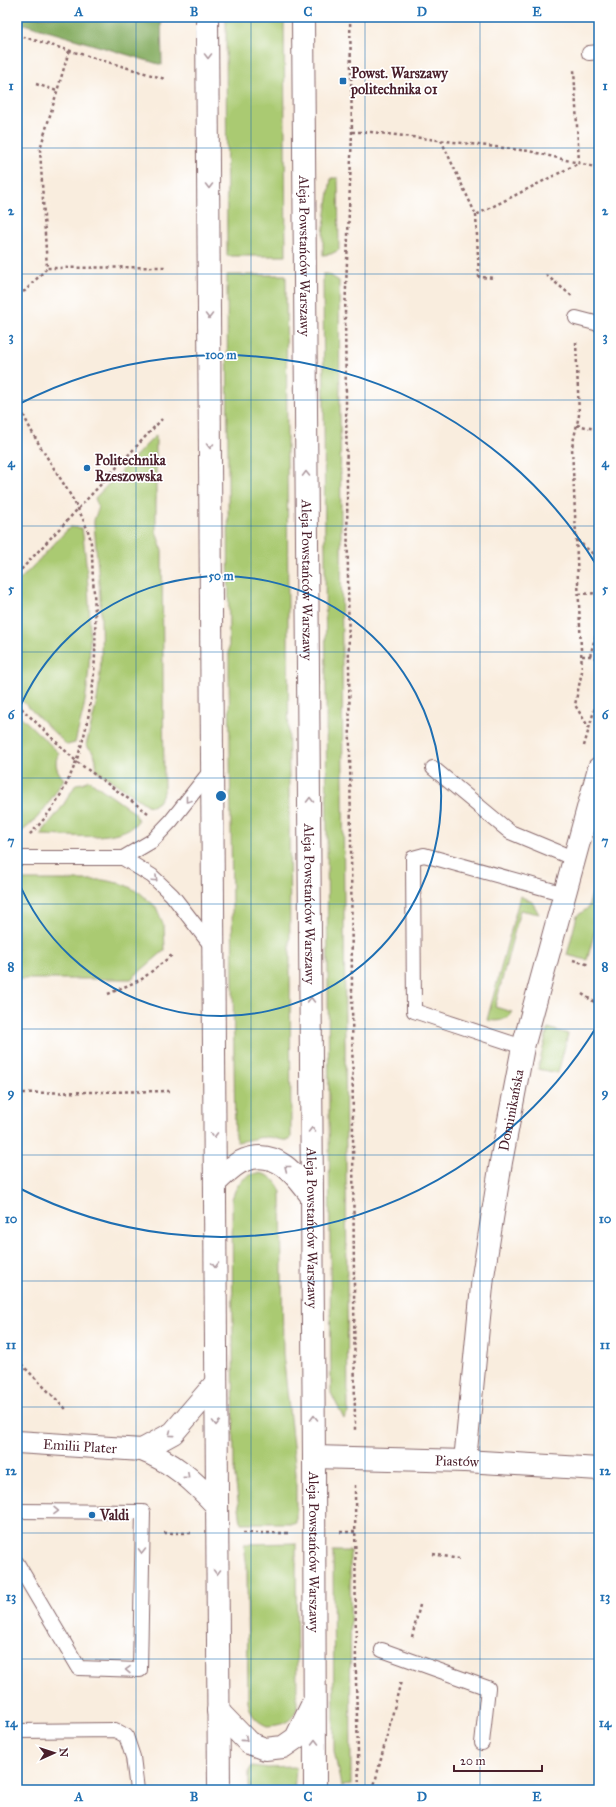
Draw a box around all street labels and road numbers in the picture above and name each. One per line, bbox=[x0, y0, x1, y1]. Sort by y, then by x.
street label: Aleja Powstańców Warszawy bbox=[296, 174, 314, 337]
street label: Aleja Powstańców Warszawy bbox=[298, 498, 316, 661]
street label: Aleja Powstańców Warszawy bbox=[301, 822, 319, 985]
street label: Dominikańska bbox=[495, 1068, 527, 1152]
street label: Aleja Powstańców Warszawy bbox=[303, 1146, 321, 1309]
street label: Emilii Plater bbox=[42, 1435, 118, 1457]
street label: Piastów bbox=[435, 1452, 480, 1470]
street label: Aleja Powstańców Warszawy bbox=[306, 1470, 323, 1633]

